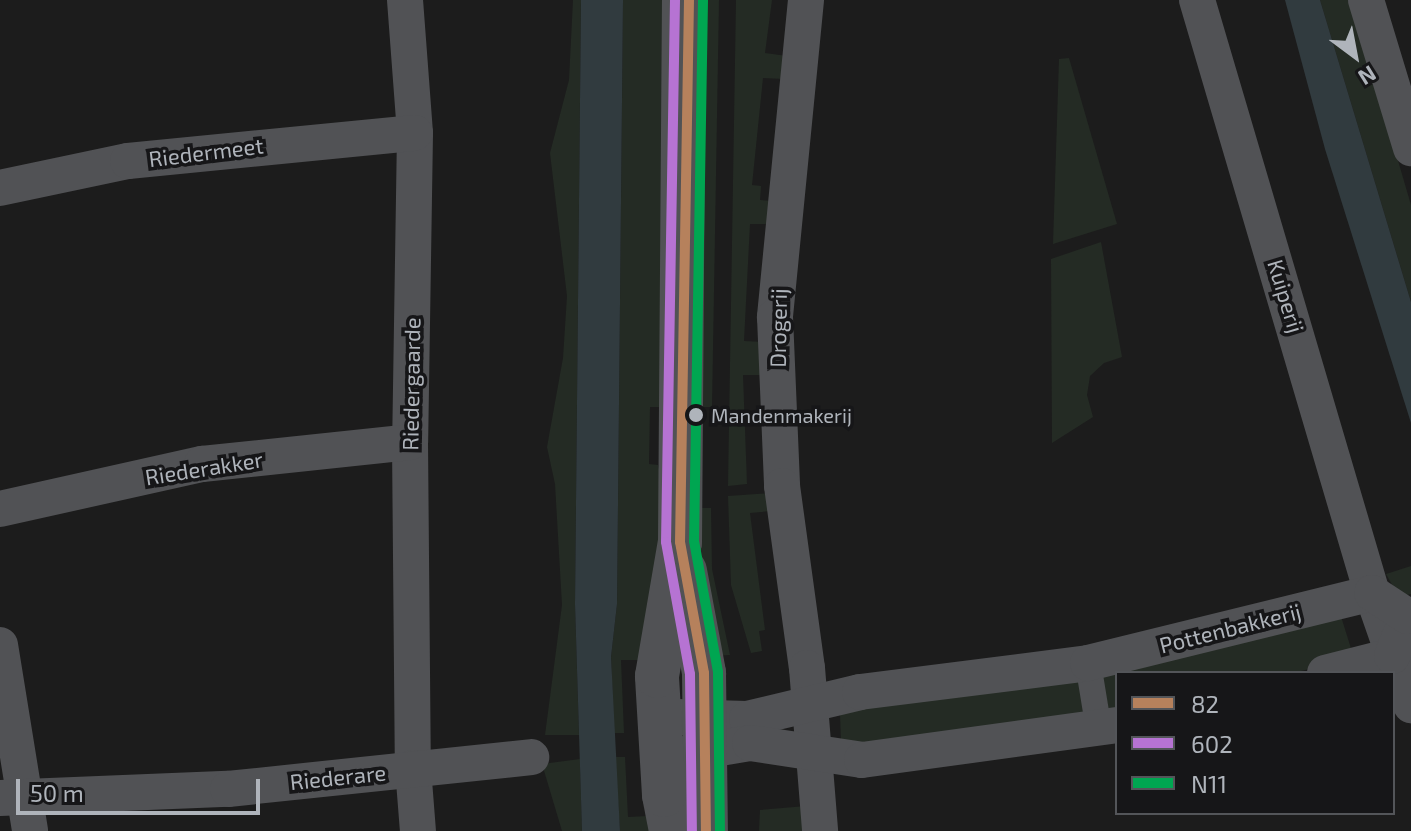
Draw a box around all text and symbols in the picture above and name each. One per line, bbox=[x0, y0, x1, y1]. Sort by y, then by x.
north arrow bbox=[1315, 16, 1395, 96]
text: N bbox=[1354, 61, 1381, 92]
street label: Riedermeet bbox=[147, 132, 265, 172]
street label: Kuiperij bbox=[1262, 256, 1310, 336]
street label: Drogerij bbox=[764, 288, 792, 368]
street label: Riedergaarde bbox=[397, 317, 425, 451]
place label: Mandenmakerij bbox=[711, 403, 852, 427]
marker: Mandenmakerij bbox=[688, 407, 704, 423]
street label: Riederakker bbox=[143, 446, 265, 490]
street label: Pottenbakkerij bbox=[1156, 598, 1304, 658]
legend bbox=[1115, 671, 1395, 815]
text: 82 bbox=[1191, 689, 1219, 718]
text: 602 bbox=[1191, 729, 1233, 758]
street label: Riederare bbox=[289, 759, 387, 795]
scale bar bbox=[20, 763, 264, 813]
text: N11 bbox=[1191, 769, 1227, 798]
text: 50 m bbox=[30, 778, 84, 807]

